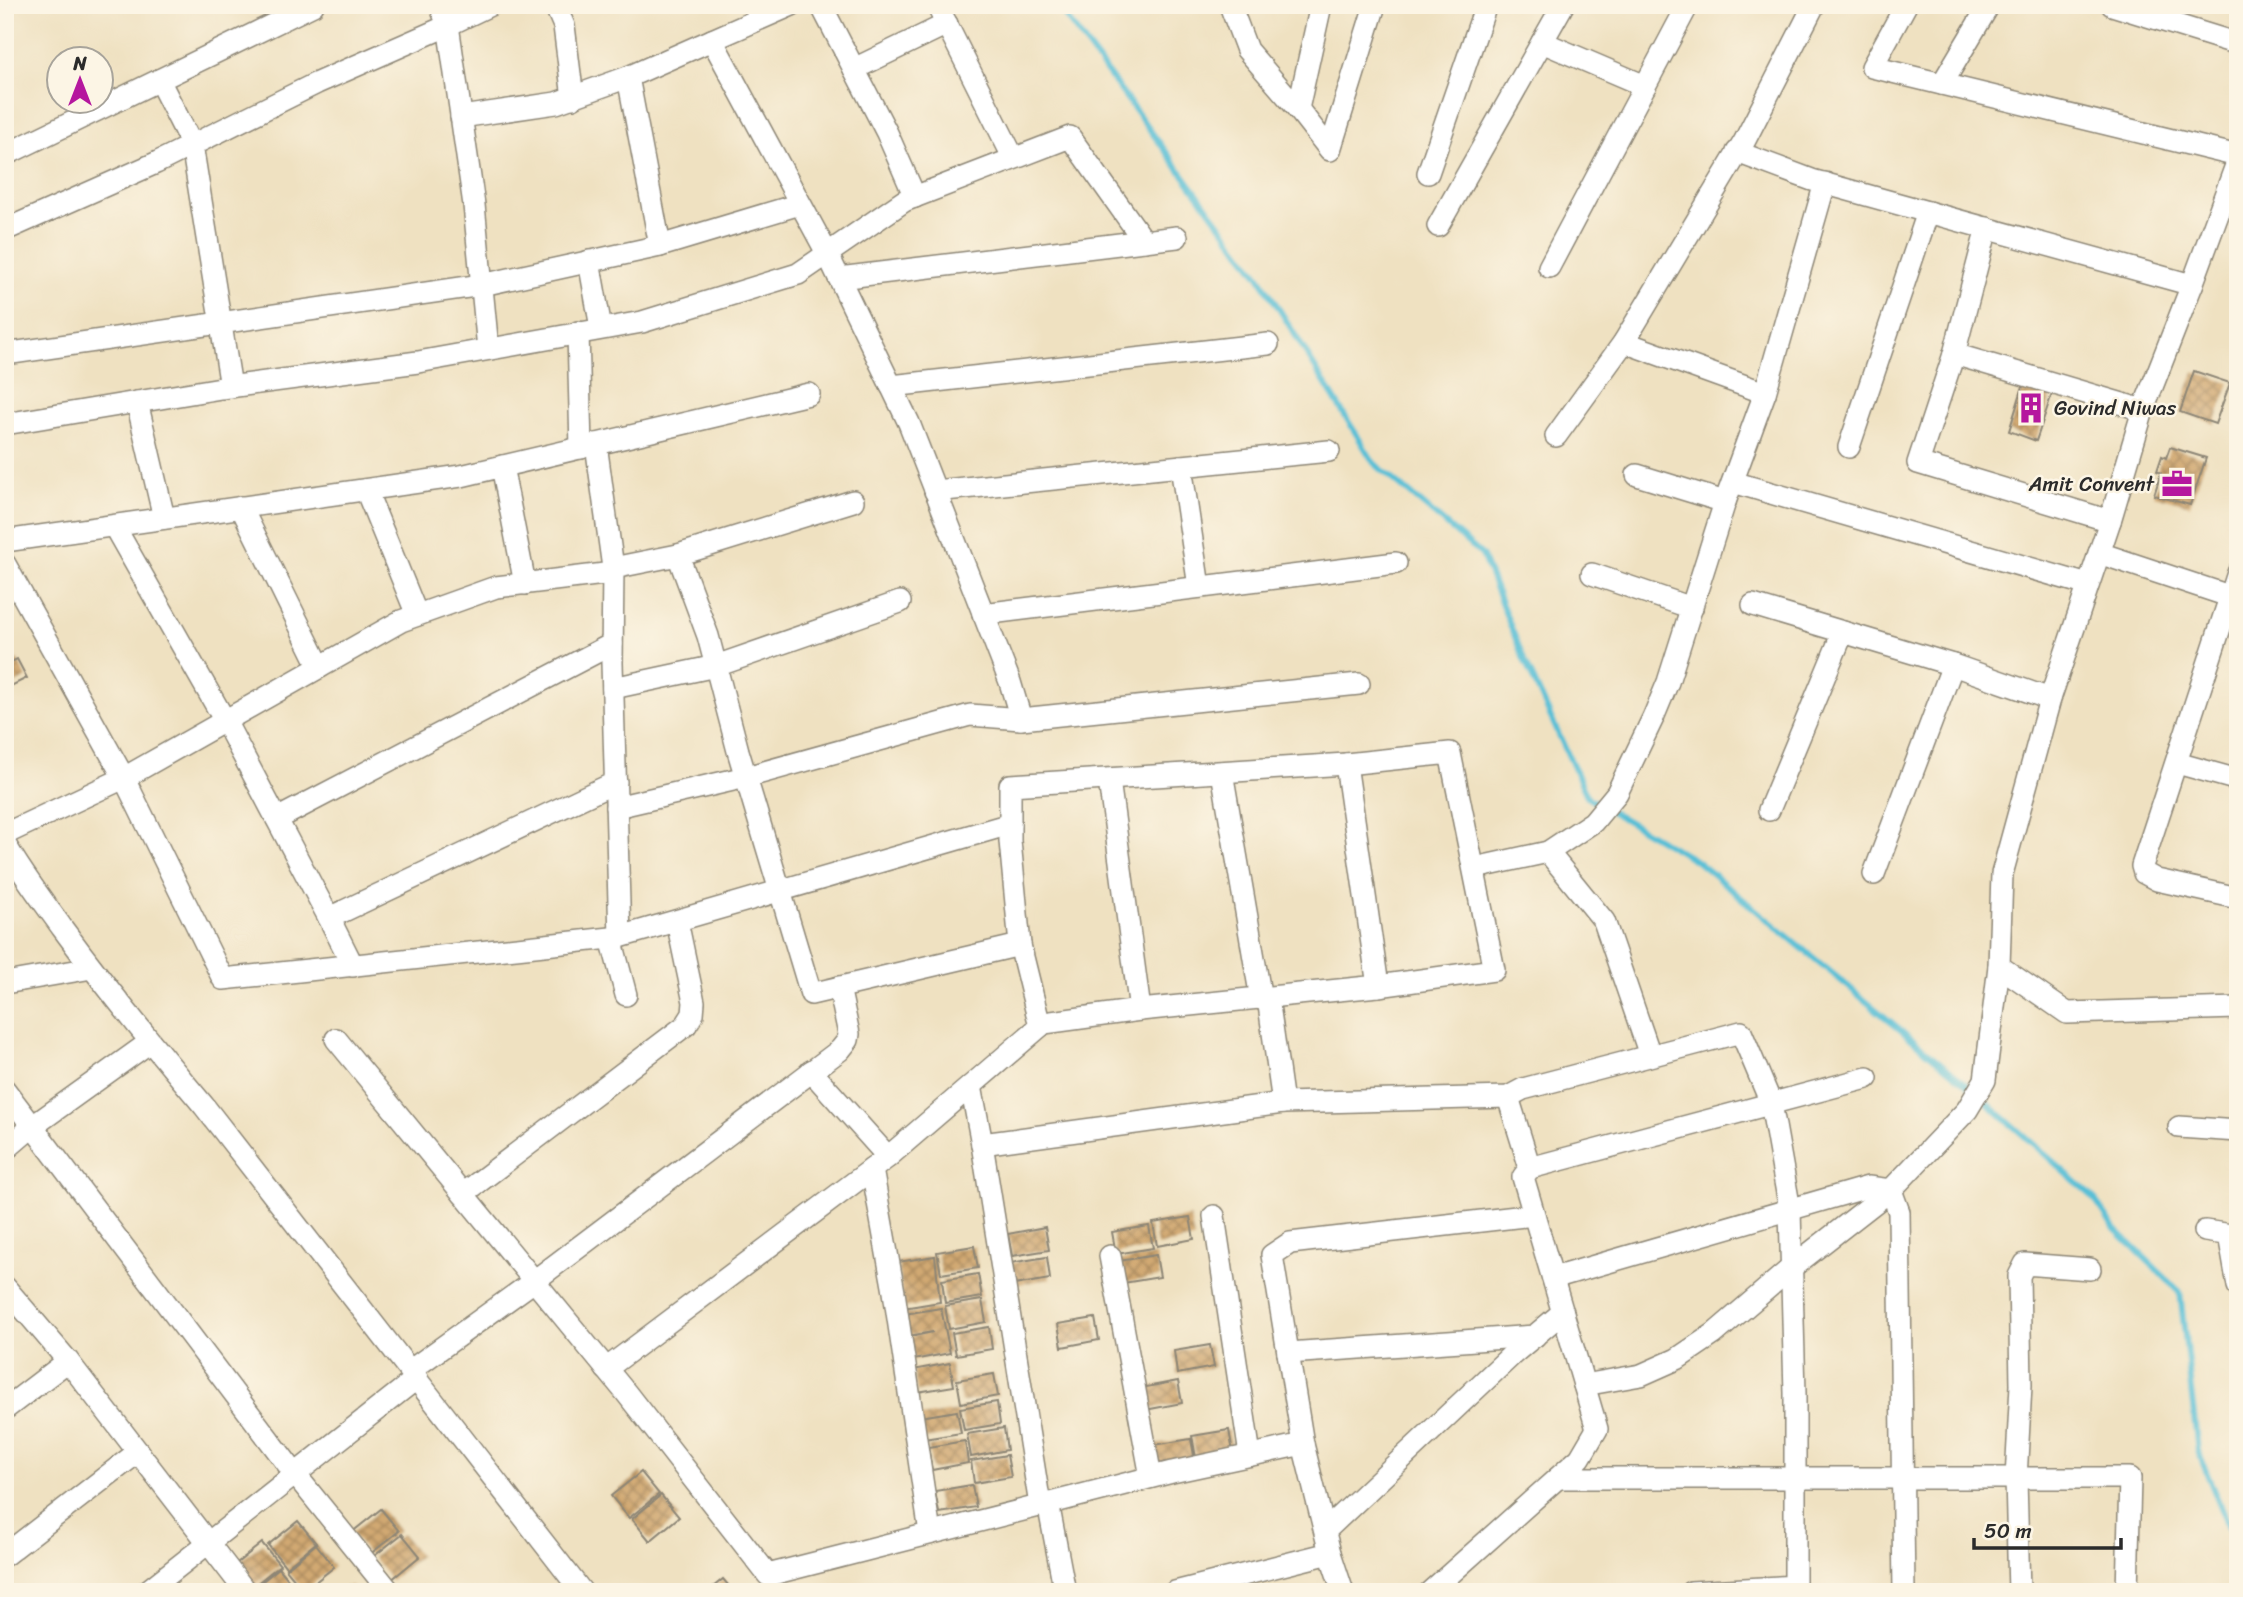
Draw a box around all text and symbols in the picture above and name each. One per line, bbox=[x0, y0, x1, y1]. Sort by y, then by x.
north arrow bbox=[46, 46, 116, 116]
text: N bbox=[72, 47, 87, 80]
place label: Govind Niwas bbox=[2054, 389, 2177, 427]
building icon: Govind Niwas bbox=[2014, 391, 2048, 425]
place label: Amit Convent bbox=[2028, 465, 2156, 503]
office icon: Amit Convent bbox=[2160, 467, 2194, 501]
scale bar bbox=[1974, 1506, 2120, 1550]
text: 50 m bbox=[1984, 1512, 2032, 1550]

